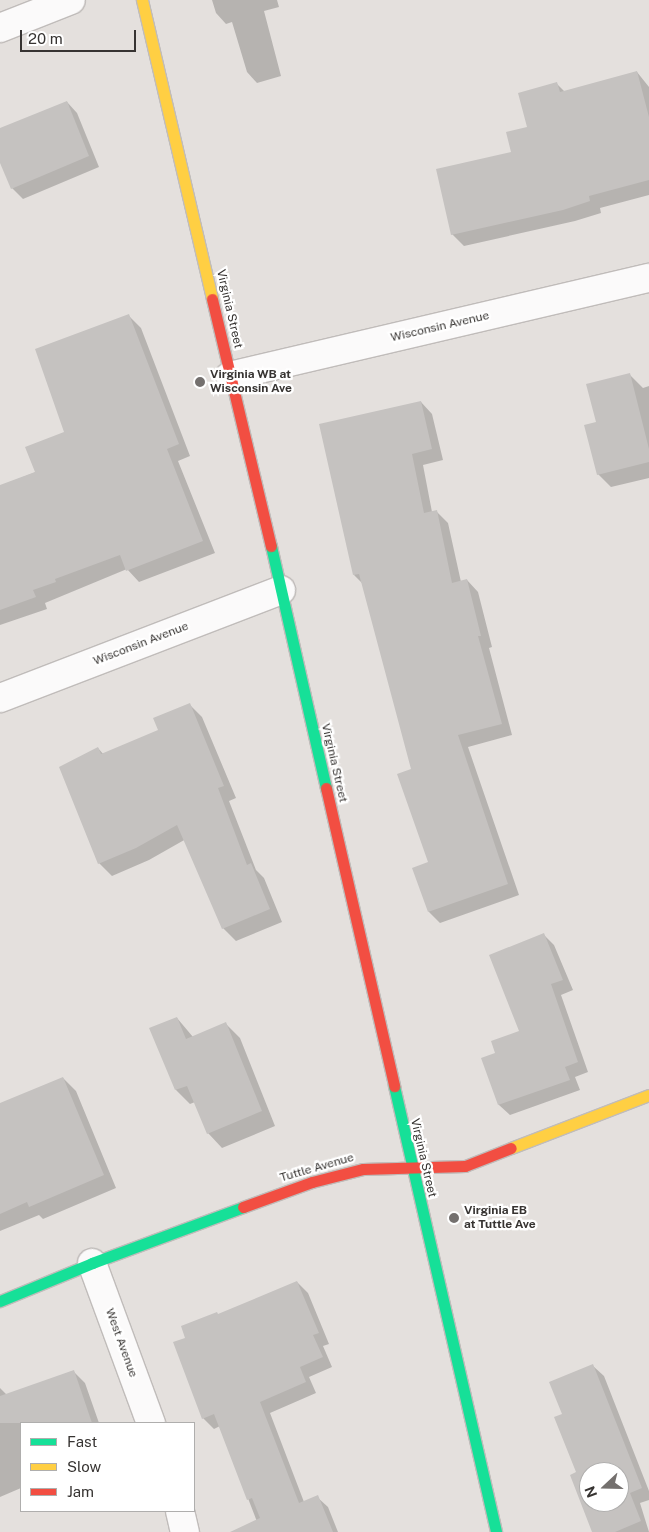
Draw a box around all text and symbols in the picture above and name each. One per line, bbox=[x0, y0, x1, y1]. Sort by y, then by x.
scale bar bbox=[22, 20, 139, 52]
text: 20 m bbox=[28, 30, 63, 47]
street label: Virginia Street bbox=[213, 268, 245, 350]
street label: Wisconsin Avenue bbox=[389, 309, 491, 345]
place label: Virginia WB at Wisconsin Ave bbox=[210, 368, 292, 396]
marker: Virginia WB at Wisconsin Ave bbox=[194, 376, 206, 388]
street label: Wisconsin Avenue bbox=[91, 619, 191, 669]
street label: Virginia Street bbox=[318, 722, 350, 804]
street label: Virginia Street bbox=[407, 1117, 439, 1199]
street label: Tuttle Avenue bbox=[278, 1151, 356, 1185]
place label: Virginia EB at Tuttle Ave bbox=[464, 1204, 536, 1232]
marker: Virginia EB at Tuttle Ave bbox=[448, 1212, 460, 1224]
street label: West Avenue bbox=[102, 1307, 140, 1379]
legend bbox=[20, 1422, 195, 1512]
text: Fast bbox=[67, 1433, 97, 1450]
text: Slow bbox=[67, 1458, 101, 1475]
north arrow bbox=[579, 1462, 629, 1512]
text: Jam bbox=[67, 1483, 94, 1500]
text: N bbox=[582, 1484, 600, 1500]

